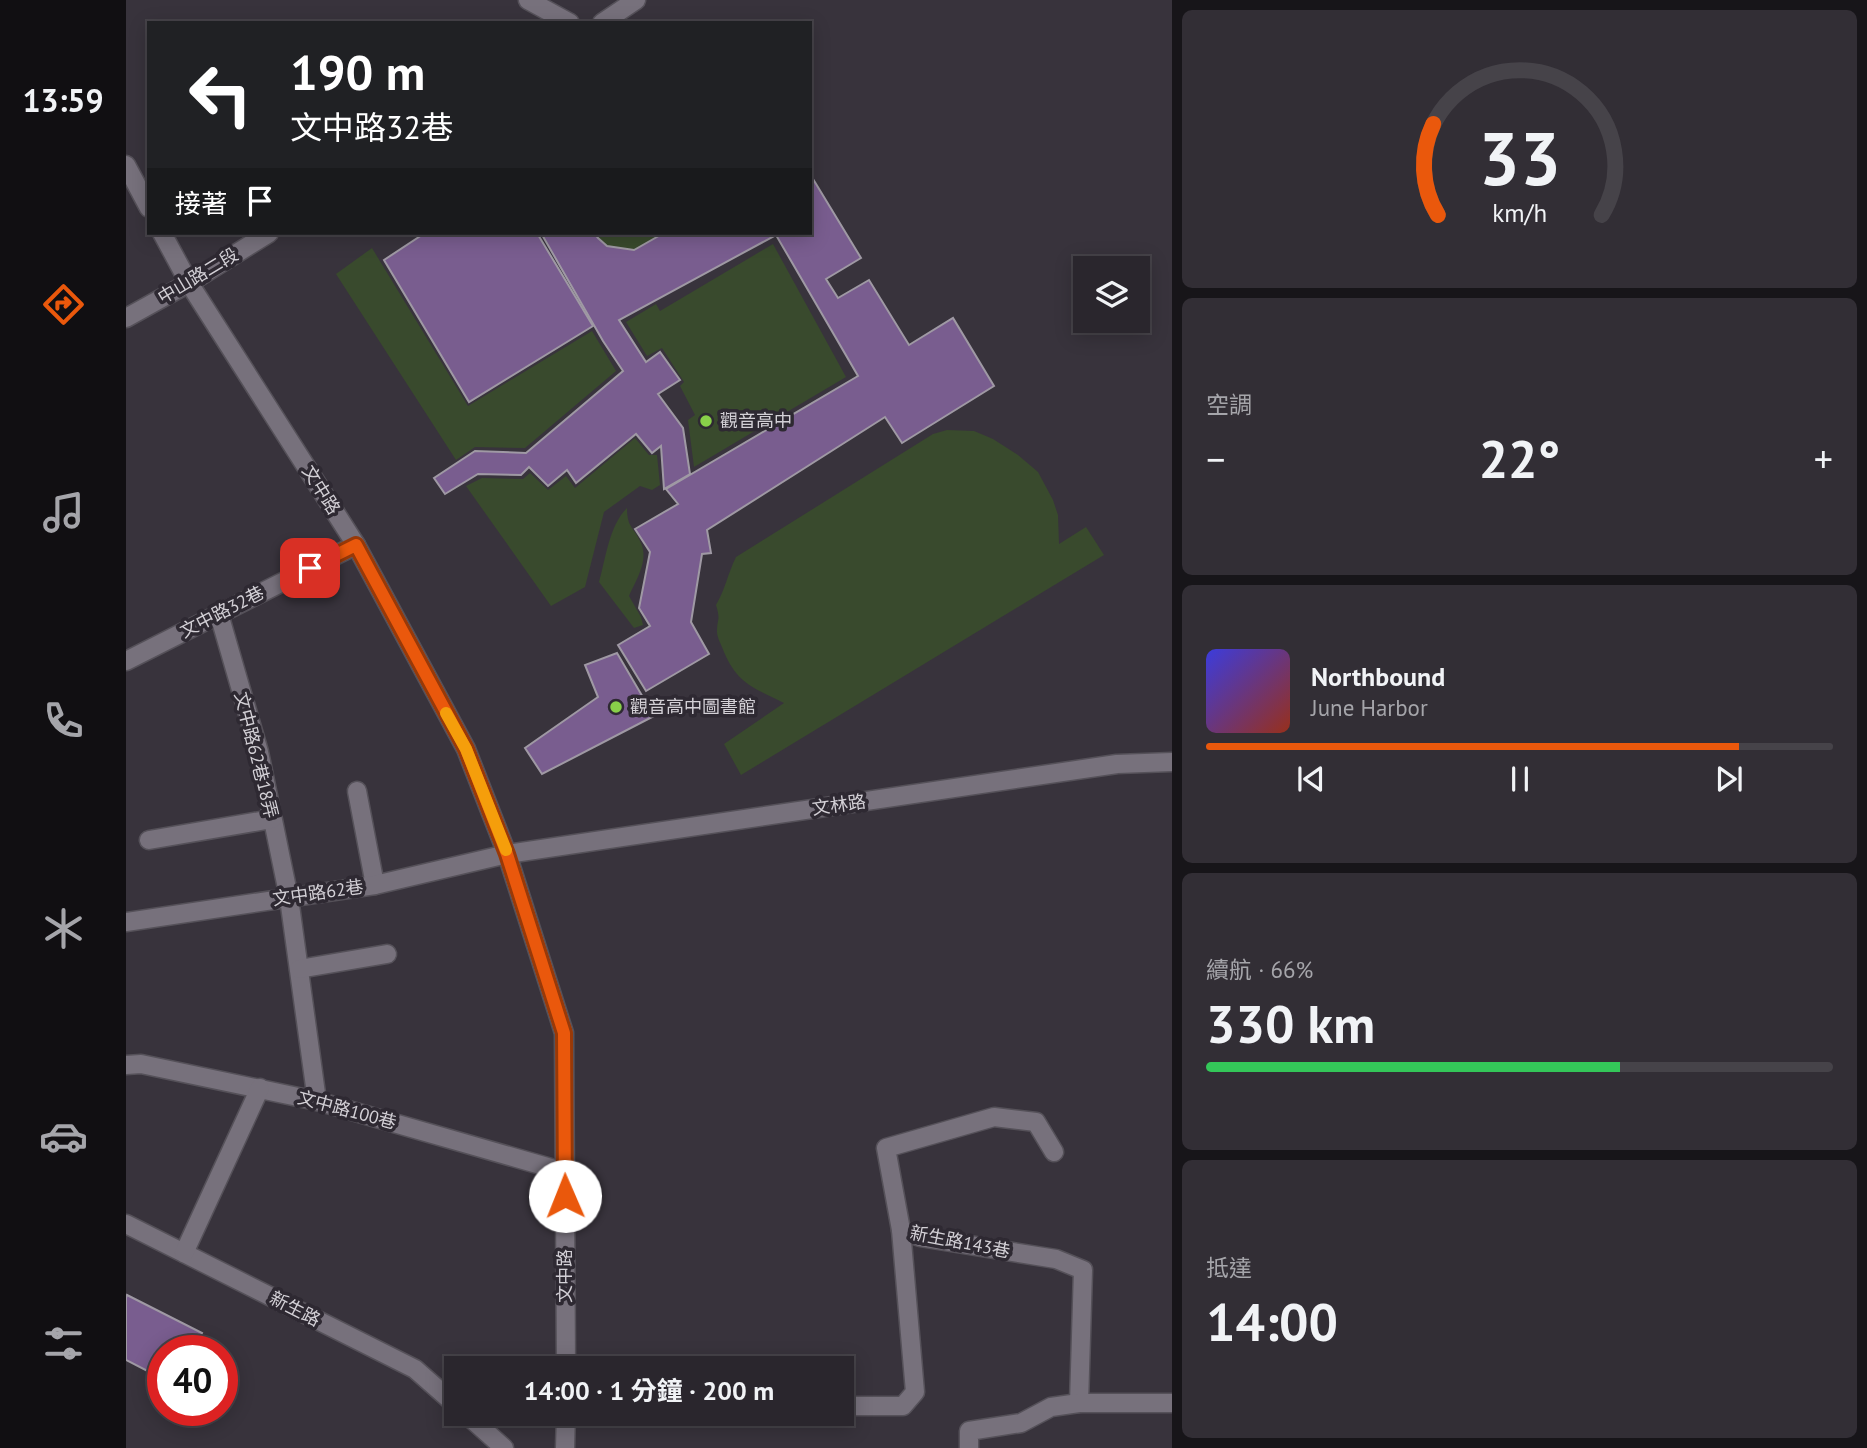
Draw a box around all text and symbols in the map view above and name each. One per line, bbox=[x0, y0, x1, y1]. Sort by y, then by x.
text: 190 m bbox=[290, 40, 425, 104]
icon: left bbox=[175, 49, 266, 140]
text: 13:59 bbox=[22, 79, 104, 121]
text: 文中路32巷 bbox=[290, 106, 453, 148]
text: 33 bbox=[1478, 111, 1561, 205]
icon: arrive bbox=[241, 182, 279, 220]
text: 接著 bbox=[175, 187, 227, 220]
text: km/h bbox=[1492, 197, 1547, 229]
street label: 中山路二段 bbox=[153, 243, 242, 309]
map controls bbox=[1073, 256, 1150, 333]
button: layers bbox=[1073, 256, 1150, 333]
icon: directions bbox=[39, 280, 88, 329]
text: 空調 bbox=[1206, 390, 1252, 419]
place label: 觀音高中 bbox=[720, 409, 792, 432]
marker: 觀音高中 bbox=[698, 413, 714, 429]
text: 22° bbox=[1479, 425, 1560, 492]
text: − bbox=[1206, 434, 1225, 483]
text: + bbox=[1814, 434, 1833, 483]
street label: 文中路 bbox=[297, 461, 345, 519]
icon: music bbox=[39, 488, 88, 537]
pin bbox=[280, 538, 340, 598]
icon: arrive bbox=[291, 549, 329, 587]
street label: 文中路32巷 bbox=[176, 581, 268, 643]
text: Northbound bbox=[1311, 660, 1445, 693]
street label: 文中路62巷18弄 bbox=[230, 689, 283, 820]
text: June Harbor bbox=[1311, 693, 1428, 722]
place label: 觀音高中圖書館 bbox=[630, 695, 756, 718]
icon: phone bbox=[39, 696, 88, 745]
marker: 觀音高中圖書館 bbox=[608, 699, 624, 715]
icon: previous bbox=[1292, 760, 1330, 798]
icon: pause bbox=[1501, 760, 1539, 798]
icon: next bbox=[1710, 760, 1748, 798]
street label: 文林路 bbox=[811, 789, 867, 820]
street label: 文中路62巷 bbox=[271, 875, 365, 910]
icon: climate bbox=[39, 904, 88, 953]
text: 續航 · 66% bbox=[1206, 955, 1313, 984]
text: 330 km bbox=[1206, 990, 1375, 1057]
street label: 文中路100巷 bbox=[295, 1085, 399, 1134]
icon: car bbox=[39, 1112, 88, 1161]
position arrow bbox=[528, 1159, 602, 1233]
street label: 新生路143巷 bbox=[908, 1221, 1012, 1262]
street label: 文中路 bbox=[553, 1249, 576, 1303]
text: 抵達 bbox=[1206, 1253, 1252, 1282]
street label: 新生路 bbox=[266, 1286, 325, 1331]
text: 14:00 bbox=[1206, 1288, 1338, 1355]
icon: filters bbox=[39, 1319, 88, 1368]
speed limit sign: 40 bbox=[147, 1335, 238, 1426]
text: 14:00 · 1 分鐘 · 200 m bbox=[524, 1374, 774, 1407]

